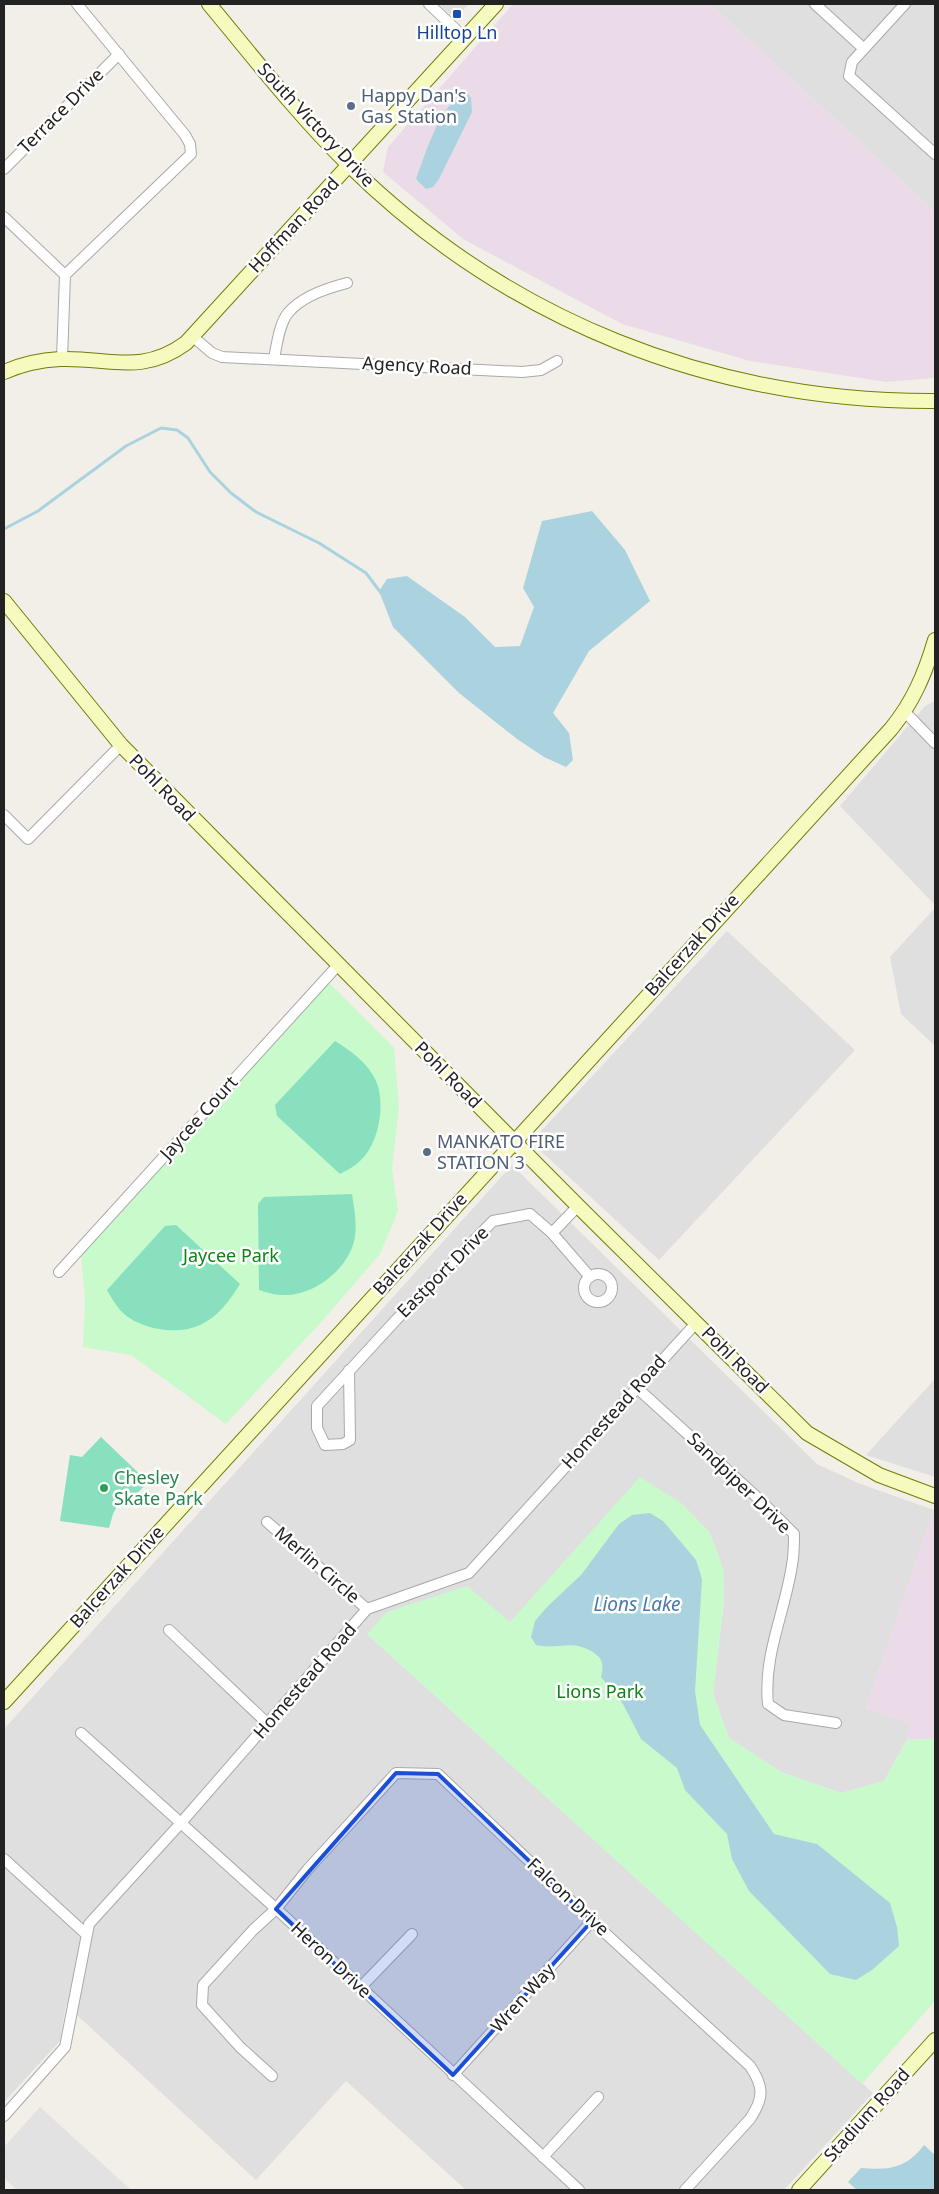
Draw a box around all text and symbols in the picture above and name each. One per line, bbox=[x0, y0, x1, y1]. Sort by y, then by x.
marker: Hilltop Ln bbox=[451, 8, 463, 20]
place label: Hilltop Ln bbox=[417, 20, 497, 44]
street label: South Victory Drive bbox=[253, 57, 381, 192]
street label: Terrace Drive bbox=[12, 62, 108, 158]
place label: Happy Dan's Gas Station bbox=[361, 83, 466, 128]
marker: Happy Dan's Gas Station bbox=[345, 100, 357, 112]
street label: Hoffman Road bbox=[243, 171, 344, 277]
street label: Agency Road bbox=[362, 350, 472, 380]
street label: Pohl Road bbox=[124, 748, 201, 826]
street label: Balcerzak Drive bbox=[639, 888, 744, 1001]
street label: Pohl Road bbox=[410, 1036, 487, 1113]
street label: Jaycee Court bbox=[153, 1070, 243, 1166]
place label: MANKATO FIRE STATION 3 bbox=[437, 1129, 565, 1174]
marker: MANKATO FIRE STATION 3 bbox=[421, 1146, 433, 1158]
street label: Balcerzak Drive bbox=[367, 1187, 472, 1300]
street label: Eastport Drive bbox=[391, 1220, 493, 1322]
park label: Jaycee Park bbox=[181, 1243, 279, 1267]
street label: Pohl Road bbox=[697, 1321, 774, 1398]
street label: Homestead Road bbox=[556, 1349, 671, 1473]
street label: Sandpiper Drive bbox=[683, 1426, 797, 1538]
place label: Chesley Skate Park bbox=[114, 1465, 203, 1510]
marker: Chesley Skate Park bbox=[98, 1482, 110, 1494]
street label: Balcerzak Drive bbox=[64, 1520, 169, 1633]
street label: Merlin Circle bbox=[270, 1521, 365, 1608]
water label: Lions Lake bbox=[593, 1591, 681, 1617]
street label: Homestead Road bbox=[247, 1618, 361, 1743]
park label: Lions Park bbox=[556, 1679, 644, 1703]
street label: Falcon Drive bbox=[522, 1852, 615, 1940]
street label: Heron Drive bbox=[286, 1916, 377, 2003]
street label: Wren Way bbox=[485, 1957, 560, 2037]
street label: Stadium Road bbox=[818, 2062, 915, 2166]

